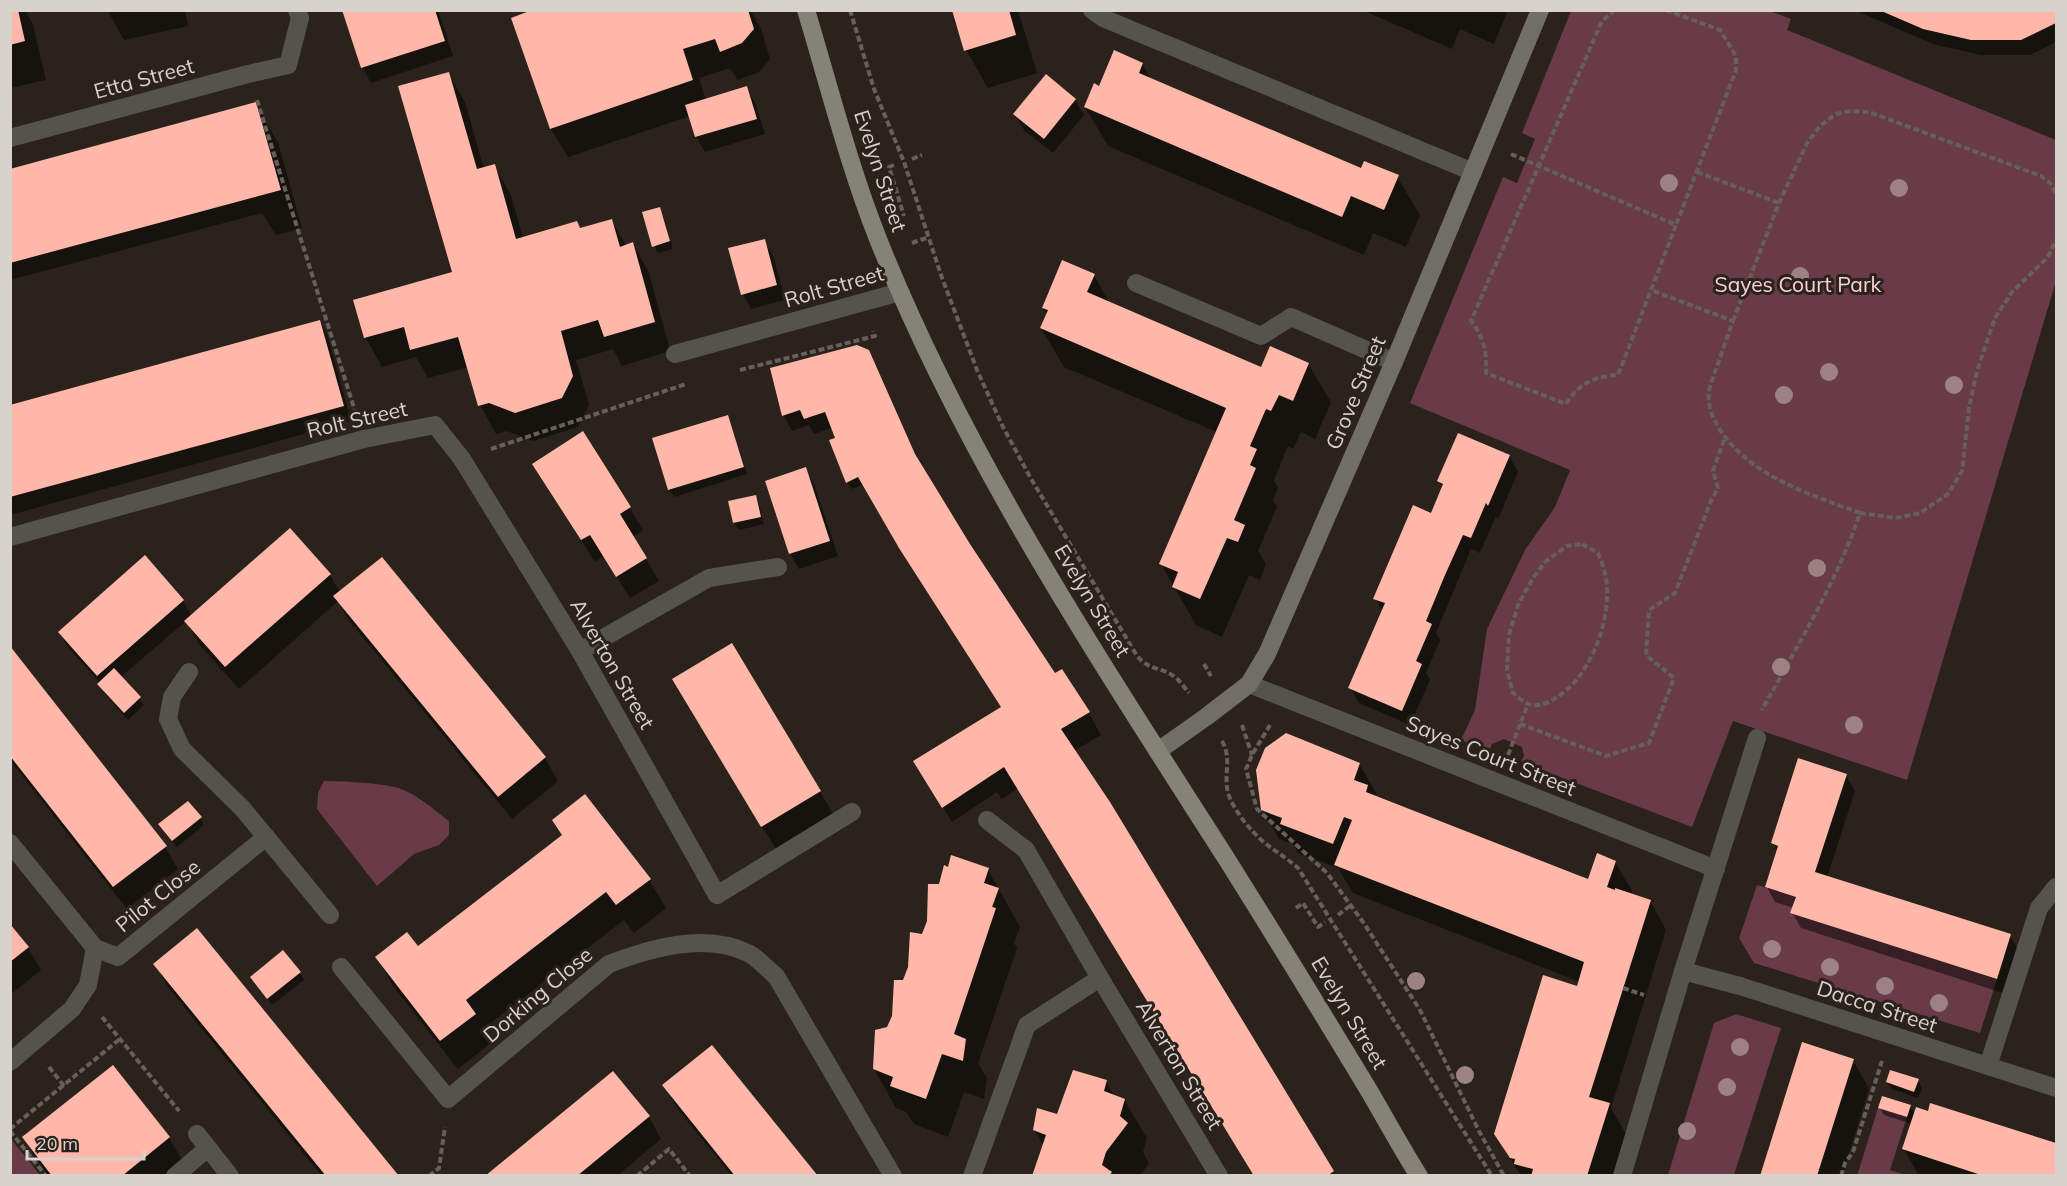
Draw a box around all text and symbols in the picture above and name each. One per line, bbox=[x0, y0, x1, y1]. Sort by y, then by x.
street label: Etta Street bbox=[91, 52, 197, 104]
street label: Evelyn Street bbox=[849, 106, 913, 235]
street label: Rolt Street bbox=[781, 259, 886, 313]
park label: Sayes Court Park bbox=[1715, 271, 1882, 297]
street label: Grove Street bbox=[1320, 332, 1391, 453]
street label: Rolt Street bbox=[304, 395, 409, 443]
street label: Evelyn Street bbox=[1049, 540, 1137, 661]
street label: Alverton Street bbox=[565, 594, 661, 733]
street label: Sayes Court Street bbox=[1403, 709, 1580, 801]
street label: Pilot Close bbox=[110, 853, 205, 937]
street label: Dorking Close bbox=[477, 941, 597, 1048]
street label: Evelyn Street bbox=[1306, 952, 1394, 1073]
street label: Dacca Street bbox=[1814, 974, 1941, 1038]
street label: Alverton Street bbox=[1131, 995, 1229, 1134]
scale bar bbox=[27, 1123, 144, 1161]
text: 20 m bbox=[36, 1132, 78, 1155]

